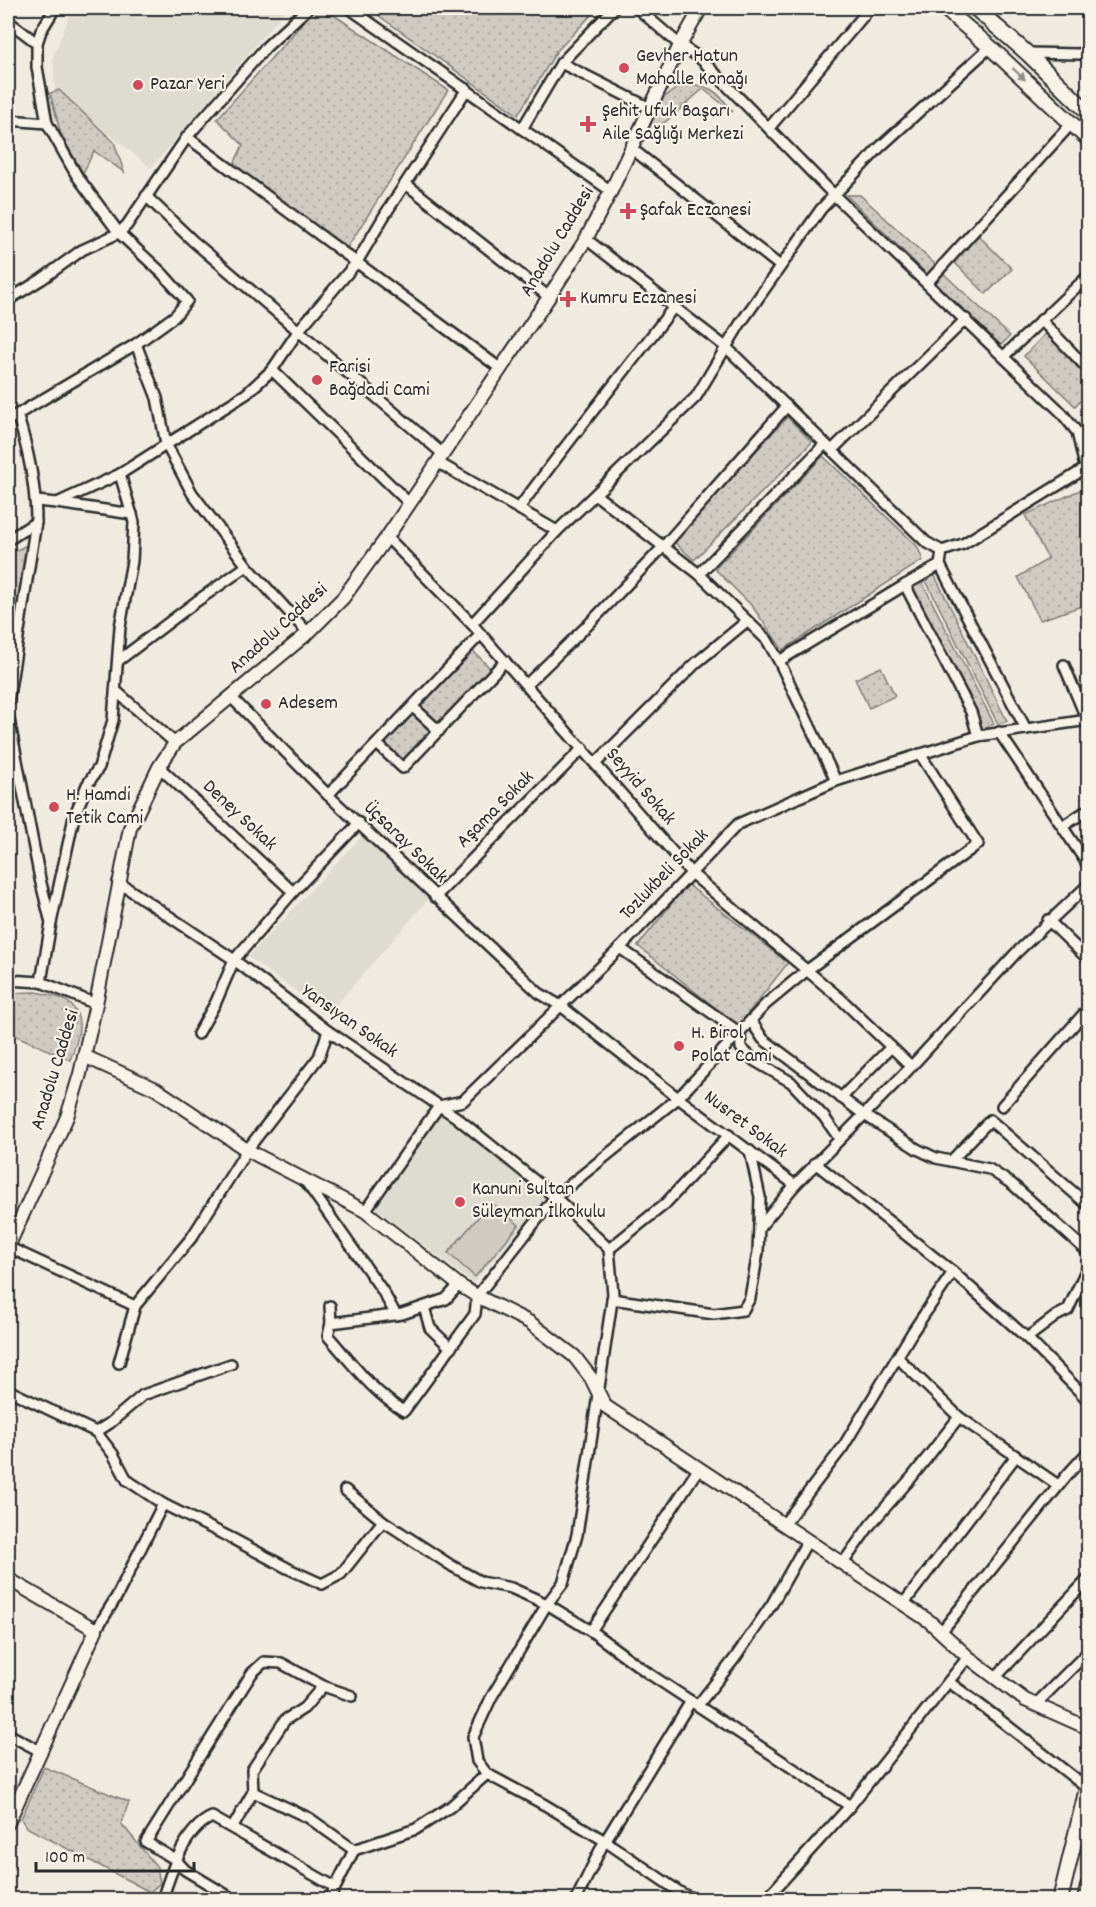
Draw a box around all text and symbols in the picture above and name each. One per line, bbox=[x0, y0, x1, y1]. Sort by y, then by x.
place label: Gevher Hatun Mahalle Konağı bbox=[636, 43, 748, 94]
marker: Gevher Hatun Mahalle Konağı bbox=[617, 61, 631, 75]
one-way arrow bbox=[1012, 67, 1026, 81]
place label: Pazar Yeri bbox=[150, 71, 225, 99]
marker: Pazar Yeri bbox=[131, 78, 145, 92]
place label: Şehit Ufuk Başarı Aile Sağlığı Merkezi bbox=[602, 98, 744, 149]
marker: Şehit Ufuk Başarı Aile Sağlığı Merkezi bbox=[579, 115, 597, 133]
street label: Anadolu Caddesi bbox=[514, 181, 602, 303]
place label: Şafak Eczanesi bbox=[640, 197, 751, 225]
marker: Şafak Eczanesi bbox=[621, 204, 635, 218]
place label: Kumru Eczanesi bbox=[580, 285, 697, 313]
marker: Kumru Eczanesi bbox=[561, 292, 575, 306]
place label: Farisi Bağdadi Cami bbox=[329, 354, 430, 405]
marker: Farisi Bağdadi Cami bbox=[310, 373, 324, 387]
street label: Anadolu Caddesi bbox=[223, 577, 335, 681]
place label: Adesem bbox=[278, 690, 338, 718]
marker: Adesem bbox=[259, 697, 273, 711]
street label: Seyyid Sokak bbox=[598, 742, 682, 832]
street label: Aşama Sokak bbox=[451, 765, 541, 855]
street label: Deney Sokak bbox=[195, 774, 283, 858]
place label: H. Hamdi Tetik Cami bbox=[66, 782, 144, 833]
street label: Üçsaray Sokak bbox=[356, 795, 454, 891]
marker: H. Hamdi Tetik Cami bbox=[47, 800, 61, 814]
street label: Tozlukbeli Sokak bbox=[614, 823, 716, 927]
street label: Yansıyan Sokak bbox=[295, 978, 403, 1066]
street label: Anadolu Caddesi bbox=[24, 1006, 88, 1134]
place label: H. Birol Polat Cami bbox=[691, 1020, 772, 1071]
marker: H. Birol Polat Cami bbox=[672, 1039, 686, 1053]
street label: Nusret Sokak bbox=[697, 1084, 793, 1166]
place label: Kanuni Sultan Süleyman İlkokulu bbox=[472, 1176, 606, 1227]
marker: Kanuni Sultan Süleyman İlkokulu bbox=[453, 1195, 467, 1209]
scale bar bbox=[36, 1835, 194, 1873]
text: 100 m bbox=[45, 1846, 85, 1871]

